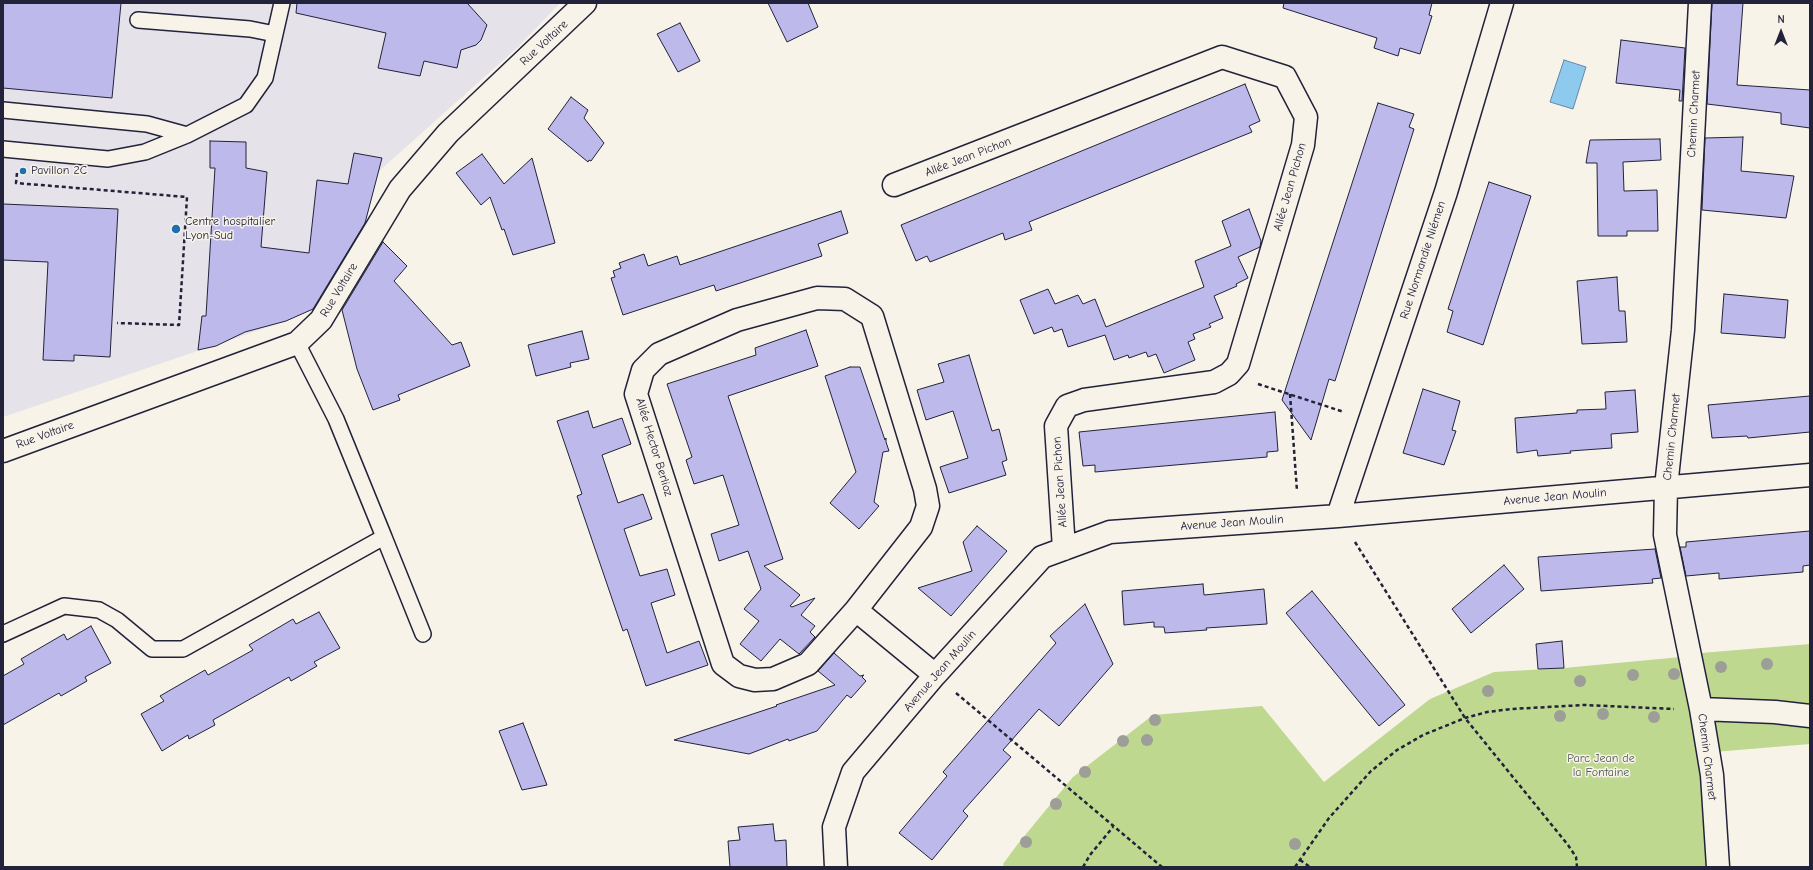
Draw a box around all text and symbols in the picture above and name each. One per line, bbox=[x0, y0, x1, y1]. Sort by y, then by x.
north arrow bbox=[1761, 12, 1801, 52]
text: N bbox=[1777, 13, 1785, 26]
street label: Rue Voltaire bbox=[517, 17, 571, 69]
street label: Chemin Charmet bbox=[1685, 70, 1703, 158]
street label: Allée Jean Pichon bbox=[923, 134, 1013, 180]
street label: Allée Jean Pichon bbox=[1271, 141, 1309, 233]
place label: Pavillon 2C bbox=[31, 164, 87, 178]
marker: Pavillon 2C bbox=[18, 166, 28, 176]
street label: Rue Normandie Niémen bbox=[1397, 199, 1449, 321]
place label: Centre hospitalier Lyon-Sud bbox=[185, 215, 275, 243]
marker: Centre hospitalier Lyon-Sud bbox=[170, 223, 182, 235]
street label: Rue Voltaire bbox=[317, 260, 361, 320]
street label: Chemin Charmet bbox=[1660, 393, 1684, 481]
street label: Allée Hector Berlioz bbox=[632, 396, 676, 498]
street label: Rue Voltaire bbox=[14, 418, 76, 452]
street label: Allée Jean Pichon bbox=[1050, 436, 1070, 528]
street label: Avenue Jean Moulin bbox=[1503, 485, 1607, 509]
street label: Avenue Jean Moulin bbox=[1180, 512, 1284, 534]
street label: Avenue Jean Moulin bbox=[901, 627, 979, 715]
street label: Chemin Charmet bbox=[1695, 713, 1719, 801]
park label: Parc Jean de la Fontaine bbox=[1567, 752, 1635, 780]

